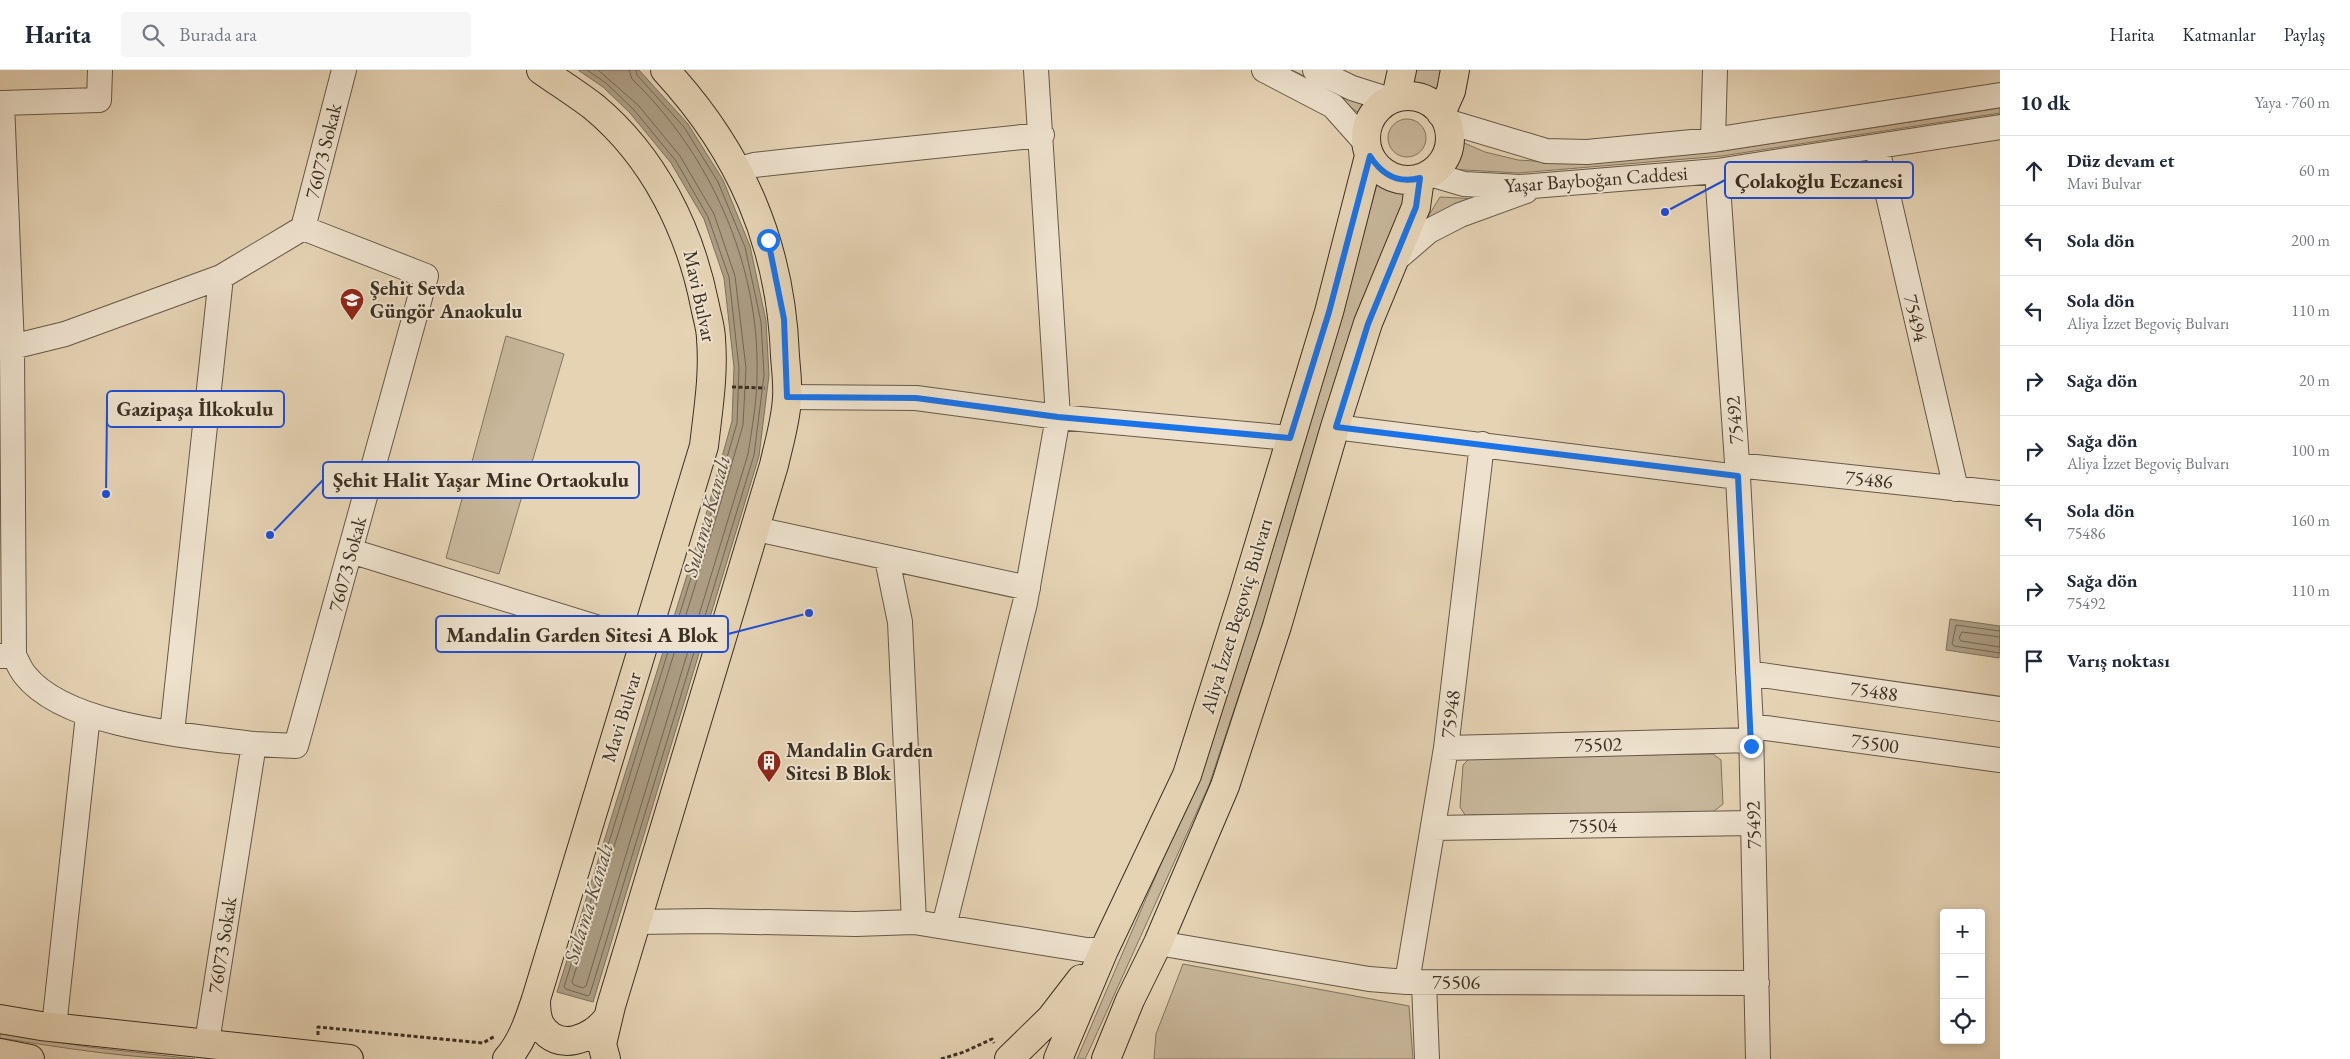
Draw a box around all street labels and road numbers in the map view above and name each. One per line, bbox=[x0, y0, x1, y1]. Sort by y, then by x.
street label: 76073 Sokak bbox=[299, 100, 348, 202]
street label: Yaşar Bayboğan Caddesi bbox=[1503, 160, 1689, 198]
street label: Mavi Bulvar bbox=[678, 248, 722, 345]
street label: 75494 bbox=[1898, 292, 1934, 345]
street label: 75492 bbox=[1719, 395, 1749, 445]
street label: 75486 bbox=[1844, 464, 1895, 494]
street label: 76073 Sokak bbox=[322, 513, 372, 615]
street label: Aliya İzzet Begoviç Bulvarı bbox=[1194, 515, 1278, 718]
street label: Mavi Bulvar bbox=[595, 668, 647, 765]
street label: 75488 bbox=[1848, 675, 1900, 707]
street label: 75948 bbox=[1434, 689, 1466, 739]
street label: 75500 bbox=[1849, 727, 1901, 759]
street label: 75502 bbox=[1574, 731, 1623, 757]
street label: 75492 bbox=[1740, 800, 1766, 849]
street label: 75504 bbox=[1569, 812, 1618, 838]
street label: 76073 Sokak bbox=[202, 894, 243, 995]
street label: 75506 bbox=[1432, 969, 1480, 995]

